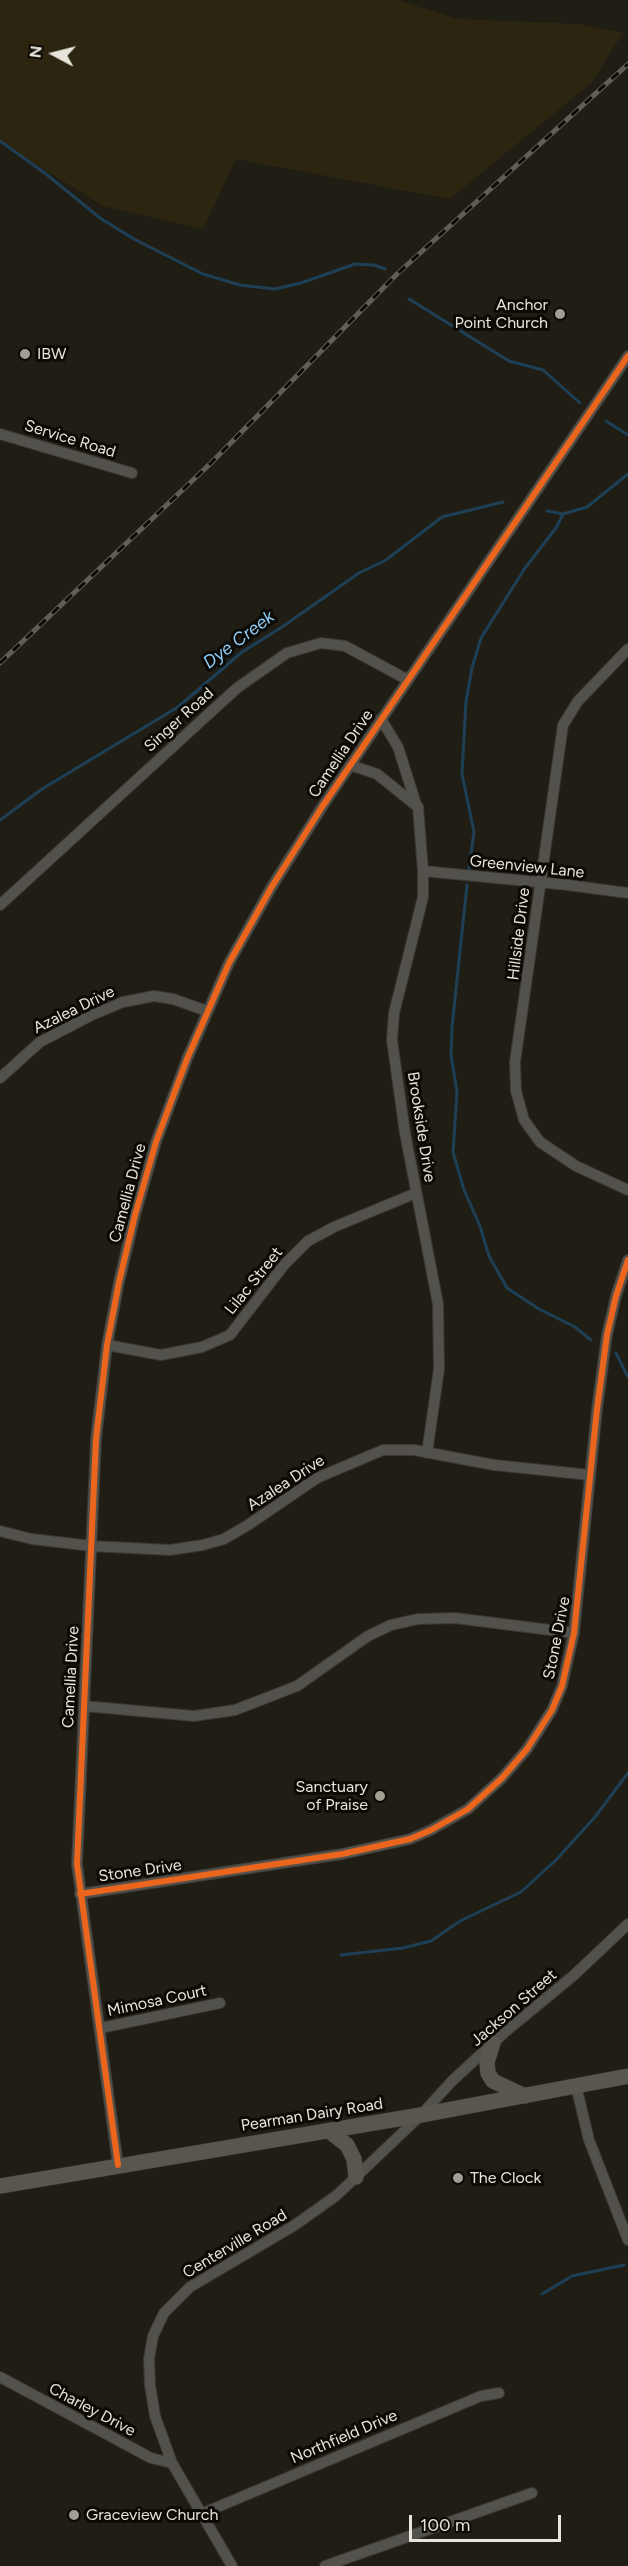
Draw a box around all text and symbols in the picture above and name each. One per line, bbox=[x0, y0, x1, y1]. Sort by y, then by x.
north arrow bbox=[24, 24, 84, 84]
text: N bbox=[25, 44, 46, 59]
place label: Anchor Point Church bbox=[455, 295, 548, 333]
marker: Anchor Point Church bbox=[553, 307, 567, 321]
place label: IBW bbox=[37, 344, 66, 364]
marker: IBW bbox=[18, 347, 32, 361]
street label: Service Road bbox=[22, 416, 118, 462]
water label: Dye Creek bbox=[199, 606, 279, 674]
street label: Singer Road bbox=[140, 684, 218, 756]
street label: Camellia Drive bbox=[305, 706, 377, 802]
street label: Greenview Lane bbox=[469, 851, 585, 883]
street label: Hillside Drive bbox=[504, 887, 534, 981]
street label: Azalea Drive bbox=[30, 982, 118, 1038]
street label: Brookside Drive bbox=[403, 1070, 439, 1184]
street label: Camellia Drive bbox=[106, 1141, 150, 1245]
street label: Lilac Street bbox=[221, 1243, 287, 1319]
street label: Azalea Drive bbox=[244, 1451, 328, 1515]
street label: Stone Drive bbox=[540, 1595, 574, 1681]
street label: Camellia Drive bbox=[59, 1626, 83, 1728]
place label: Sanctuary of Praise bbox=[295, 1777, 368, 1815]
marker: Sanctuary of Praise bbox=[373, 1789, 387, 1803]
street label: Stone Drive bbox=[97, 1856, 183, 1886]
street label: Jackson Street bbox=[467, 1966, 561, 2050]
street label: Mimosa Court bbox=[106, 1981, 208, 2021]
street label: Pearman Dairy Road bbox=[240, 2094, 384, 2136]
place label: The Clock bbox=[470, 2168, 541, 2188]
marker: The Clock bbox=[451, 2171, 465, 2185]
street label: Centerville Road bbox=[180, 2205, 290, 2283]
street label: Charley Drive bbox=[45, 2379, 139, 2441]
street label: Northfield Drive bbox=[288, 2406, 400, 2468]
scale bar bbox=[412, 2503, 564, 2541]
place label: Graceview Church bbox=[86, 2505, 218, 2525]
marker: Graceview Church bbox=[67, 2508, 81, 2522]
text: 100 m bbox=[420, 2514, 470, 2536]

